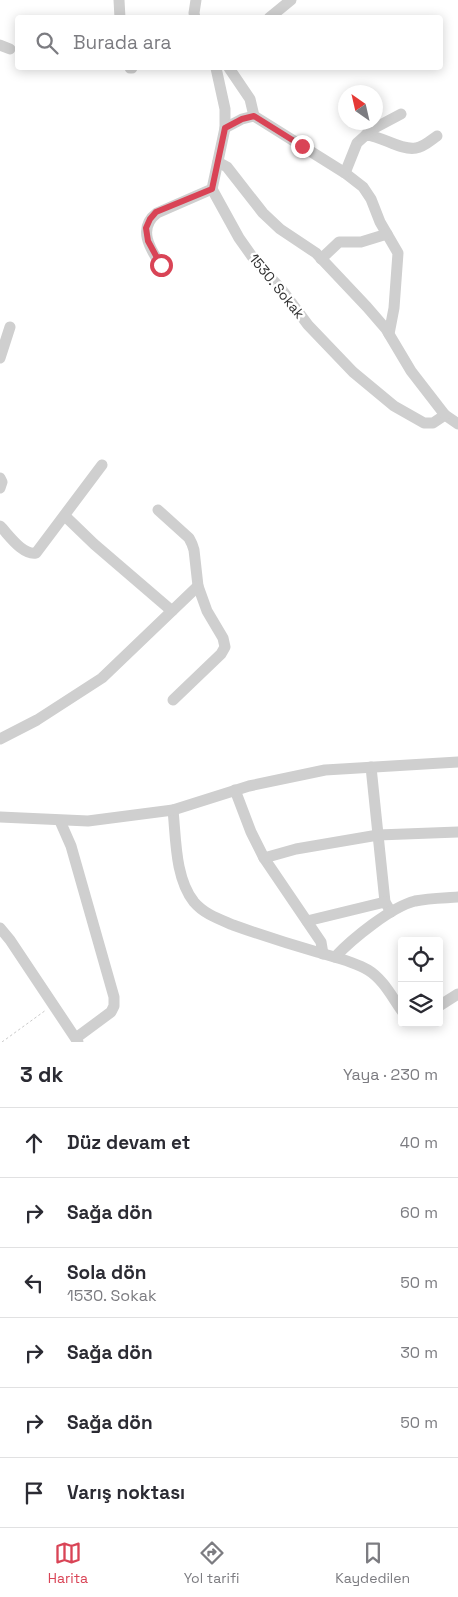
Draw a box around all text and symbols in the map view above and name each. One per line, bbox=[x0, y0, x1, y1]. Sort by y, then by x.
search box bbox=[15, 15, 443, 70]
icon: search bbox=[33, 29, 61, 57]
text: Burada ara bbox=[73, 30, 171, 55]
north arrow bbox=[338, 85, 383, 130]
route end bbox=[291, 135, 314, 158]
street label: 1530. Sokak bbox=[245, 250, 309, 322]
route start bbox=[150, 254, 173, 277]
map controls bbox=[398, 937, 443, 1027]
button: locate bbox=[398, 937, 443, 982]
button: layers bbox=[398, 982, 443, 1027]
text: 3 dk bbox=[20, 1061, 63, 1088]
text: Yaya · 230 m bbox=[343, 1064, 438, 1085]
icon: ahead bbox=[20, 1129, 48, 1157]
text: Düz devam et bbox=[67, 1130, 190, 1155]
text: 40 m bbox=[400, 1132, 438, 1153]
icon: right bbox=[20, 1199, 48, 1227]
text: Sağa dön bbox=[67, 1200, 153, 1225]
text: 60 m bbox=[400, 1202, 438, 1223]
text: Sola dön bbox=[67, 1260, 146, 1285]
icon: left bbox=[20, 1269, 48, 1297]
text: 50 m bbox=[400, 1272, 438, 1293]
text: 1530. Sokak bbox=[67, 1285, 157, 1306]
icon: right bbox=[20, 1339, 48, 1367]
text: Sağa dön bbox=[67, 1340, 153, 1365]
text: 30 m bbox=[400, 1342, 438, 1363]
icon: right bbox=[20, 1409, 48, 1437]
text: Sağa dön bbox=[67, 1410, 153, 1435]
text: 50 m bbox=[400, 1412, 438, 1433]
icon: arrive bbox=[20, 1479, 48, 1507]
text: Varış noktası bbox=[67, 1480, 185, 1505]
tab: Harita bbox=[48, 1539, 88, 1587]
tab: Yol tarifi bbox=[184, 1539, 240, 1587]
tab: Kaydedilen bbox=[335, 1539, 410, 1587]

